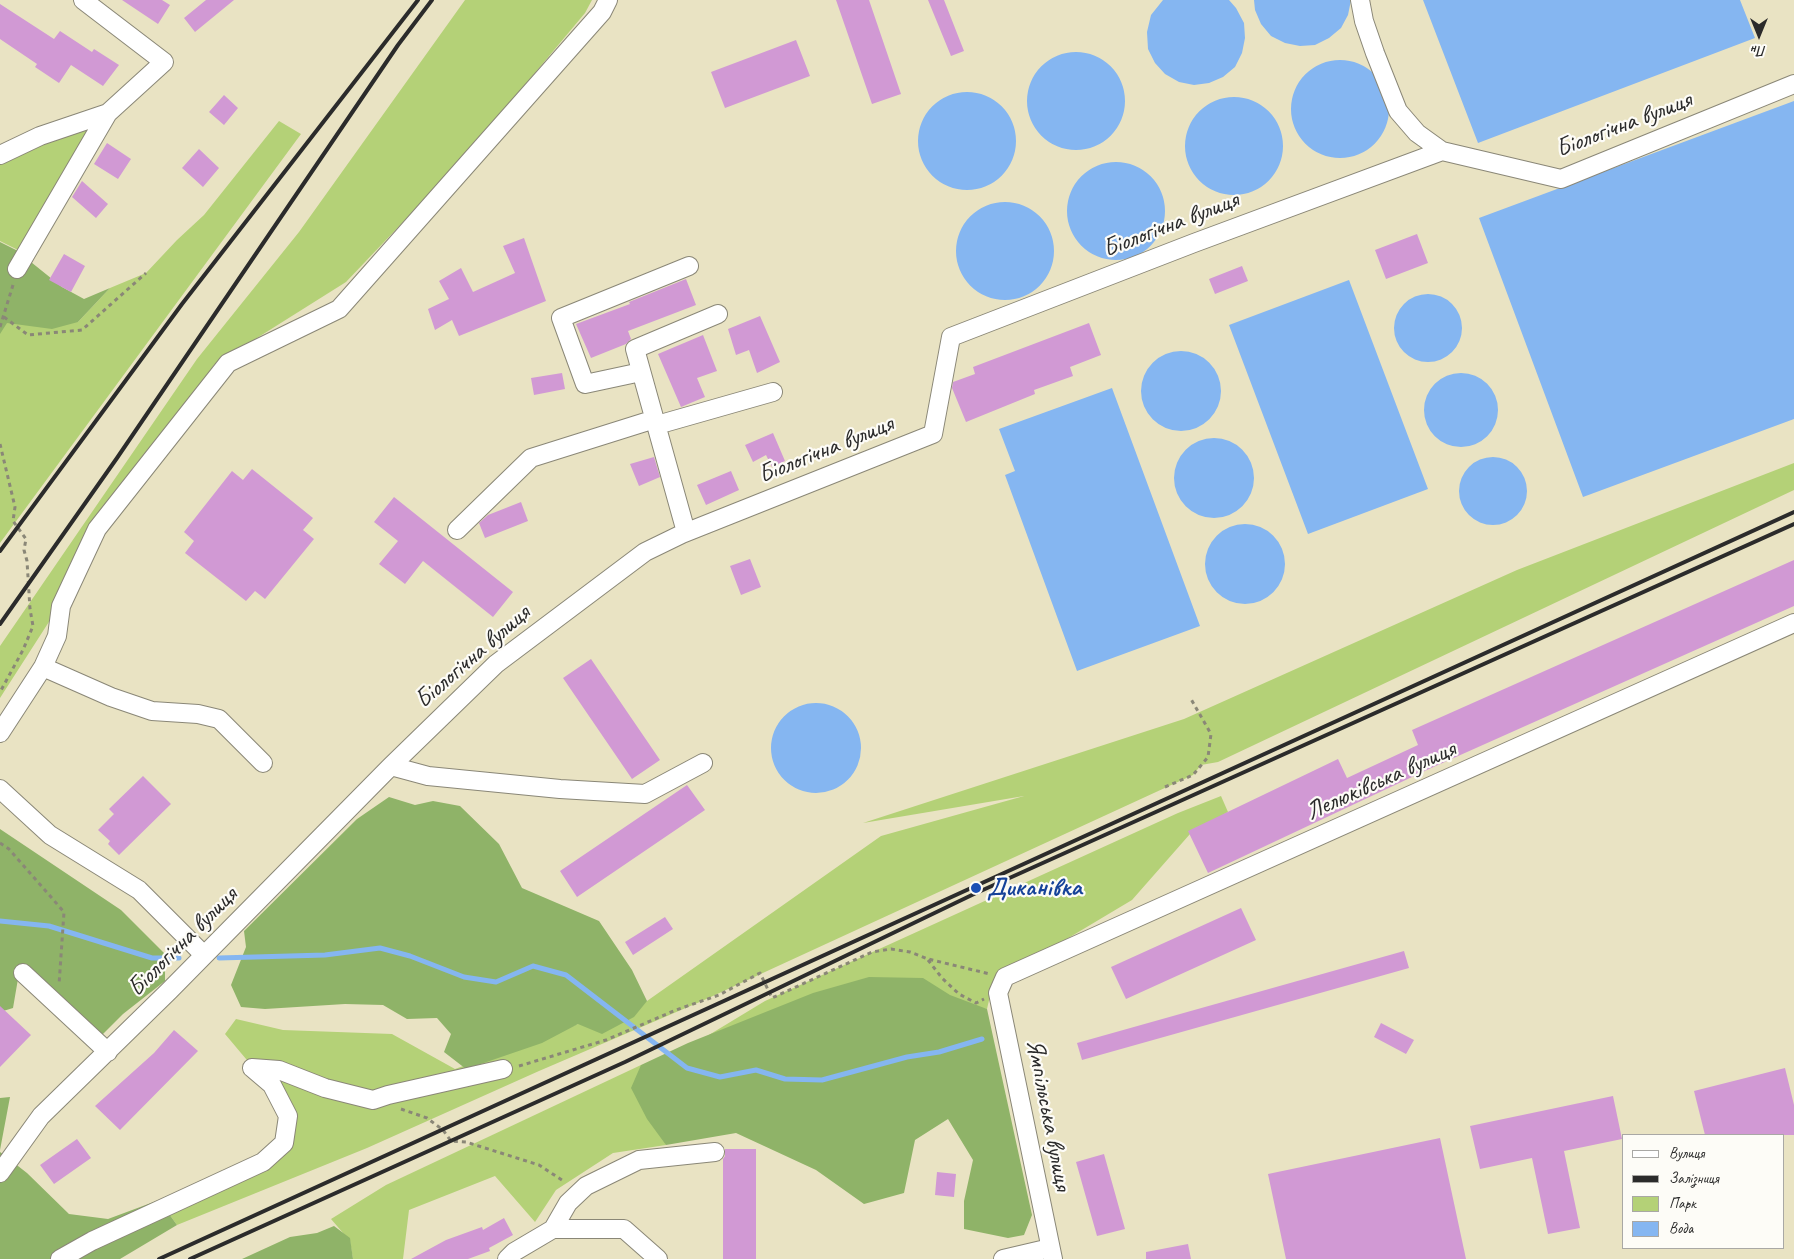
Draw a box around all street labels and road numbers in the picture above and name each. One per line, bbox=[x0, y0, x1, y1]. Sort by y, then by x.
street label: Біологічна вулиця bbox=[1552, 85, 1696, 165]
street label: Біологічна вулиця bbox=[1099, 185, 1243, 265]
street label: Біологічна вулиця bbox=[754, 409, 898, 491]
street label: Біологічна вулиця bbox=[409, 599, 537, 715]
street label: Лелюківська вулиця bbox=[1301, 735, 1461, 827]
street label: Біологічна вулиця bbox=[122, 881, 244, 1003]
street label: Ямпільська вулиця bbox=[1019, 1037, 1077, 1193]

